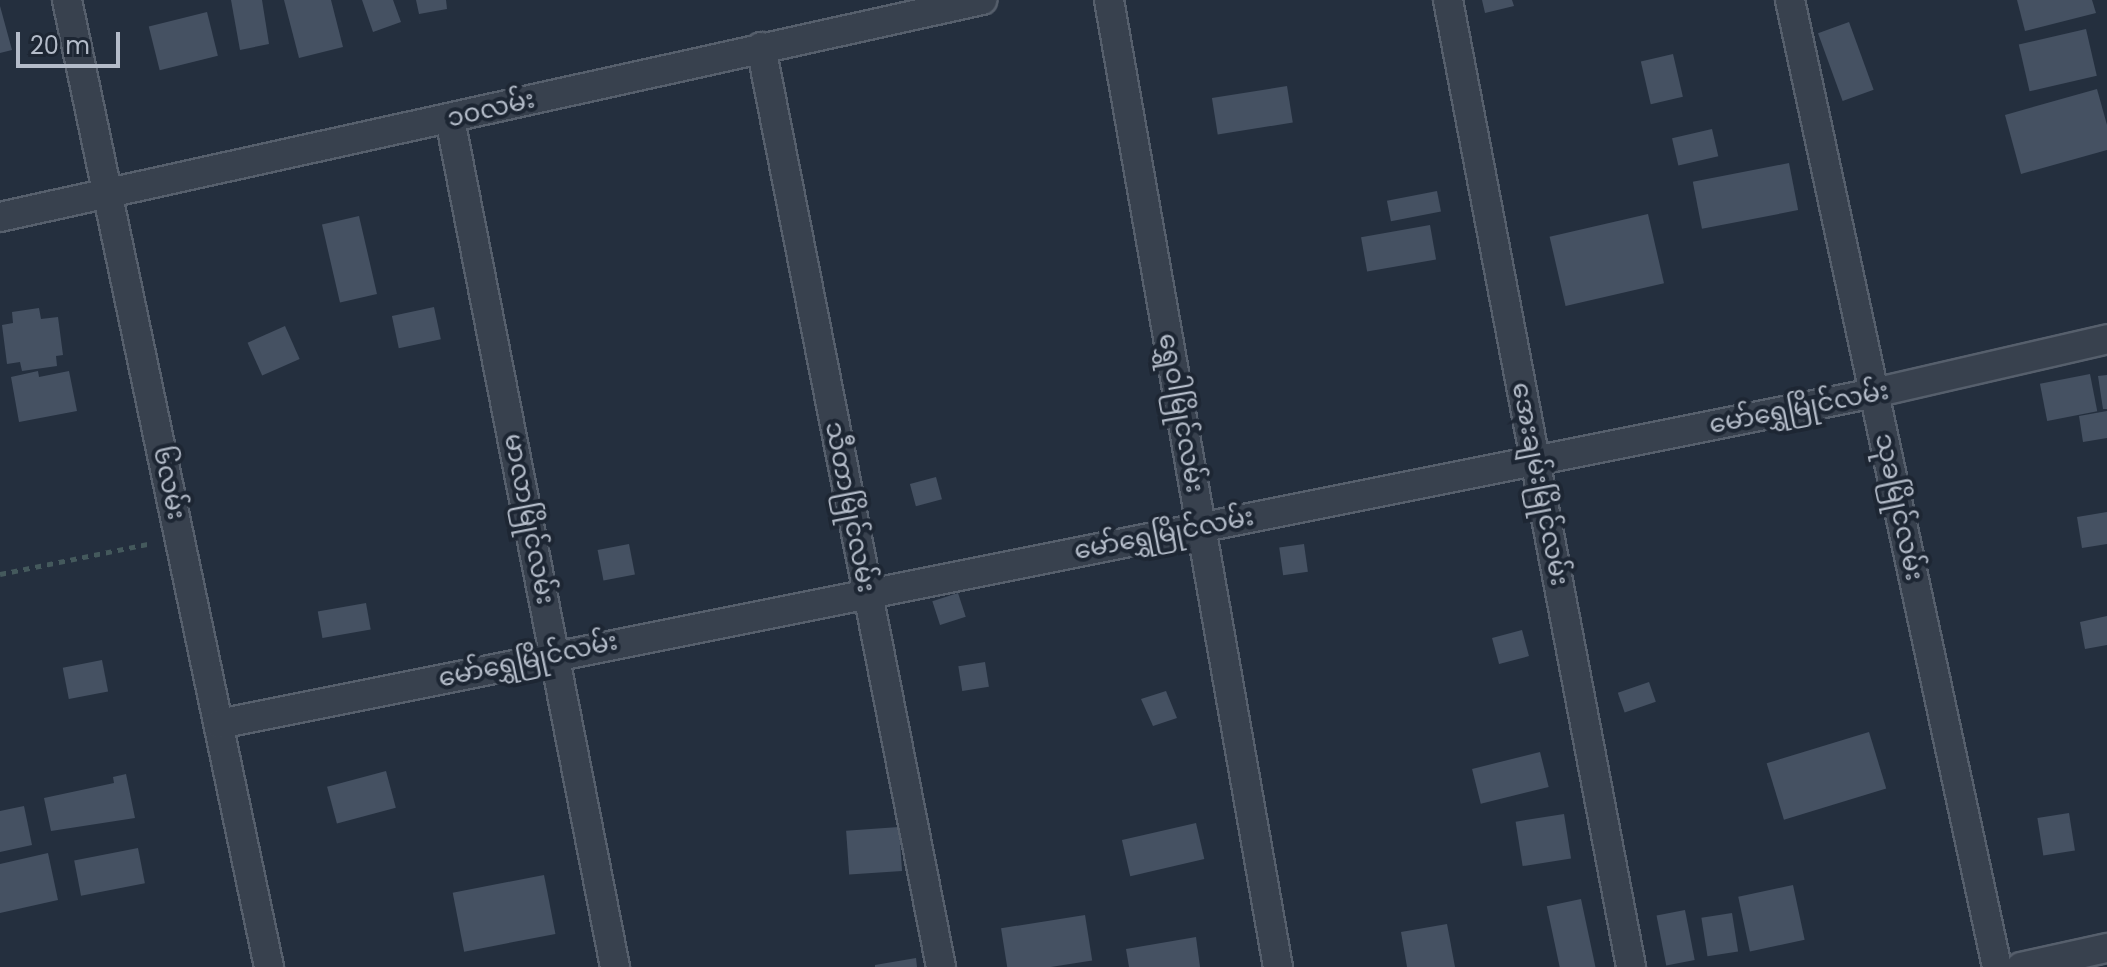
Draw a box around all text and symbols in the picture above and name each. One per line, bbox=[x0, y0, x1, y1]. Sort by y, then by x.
scale bar bbox=[20, 16, 124, 66]
text: 20 m bbox=[30, 29, 90, 62]
street label: ၁၀လမ်း bbox=[444, 84, 538, 134]
street label: ရွှေဝါမြိုင်လမ်း bbox=[1152, 331, 1210, 495]
street label: မော်ရွှေမြိုင်လမ်း bbox=[1706, 375, 1892, 441]
street label: အေးချမ်းမြိုင်လမ်း bbox=[1505, 380, 1575, 588]
street label: သီတာမြိုင်လမ်း bbox=[818, 419, 882, 595]
street label: သုခမြိုင်လမ်း bbox=[1868, 430, 1930, 584]
street label: မာလာမြိုင်လမ်း bbox=[497, 431, 561, 607]
street label: ၆လမ်း bbox=[146, 443, 192, 523]
street label: မော်ရွှေမြိုင်လမ်း bbox=[1071, 501, 1257, 567]
street label: မော်ရွှေမြိုင်လမ်း bbox=[435, 626, 621, 694]

